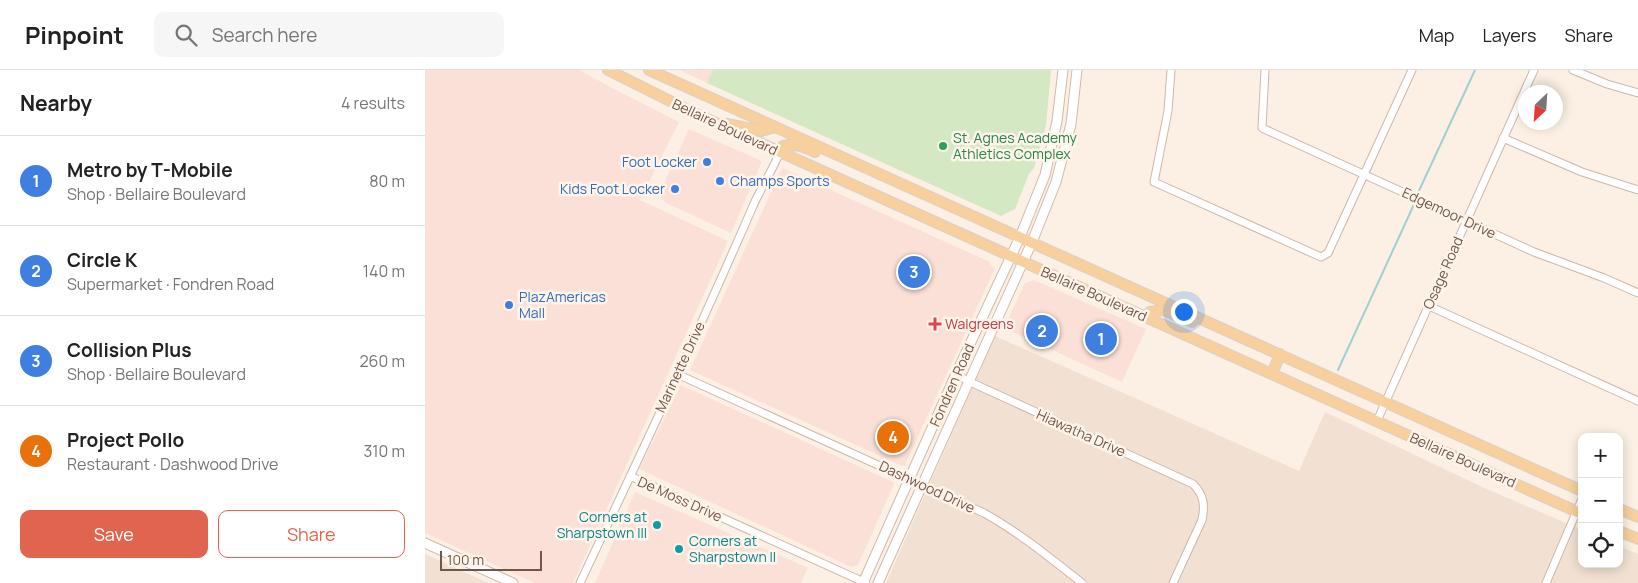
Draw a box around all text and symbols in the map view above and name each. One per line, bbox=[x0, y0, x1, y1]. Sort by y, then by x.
search box bbox=[154, 12, 504, 57]
text: Pinpoint bbox=[25, 18, 124, 51]
icon: search bbox=[172, 21, 200, 49]
text: Search here bbox=[212, 22, 317, 48]
text: Map bbox=[1419, 23, 1454, 47]
text: Layers bbox=[1482, 23, 1536, 47]
text: Share bbox=[1564, 23, 1613, 47]
north arrow bbox=[1518, 85, 1563, 130]
text: Nearby bbox=[20, 89, 92, 117]
text: 4 results bbox=[341, 92, 405, 114]
street label: Bellaire Boulevard bbox=[669, 94, 781, 159]
place label: St. Agnes Academy Athletics Complex bbox=[953, 128, 1078, 163]
marker: St. Agnes Academy Athletics Complex bbox=[937, 140, 949, 152]
place label: Foot Locker bbox=[622, 152, 697, 171]
marker: Foot Locker bbox=[701, 156, 713, 168]
text: Metro by T-Mobile bbox=[67, 157, 233, 183]
text: 1 bbox=[32, 170, 40, 192]
text: 80 m bbox=[369, 170, 405, 192]
place label: Champs Sports bbox=[730, 171, 830, 190]
marker: Champs Sports bbox=[714, 175, 726, 187]
place label: Kids Foot Locker bbox=[560, 179, 665, 198]
street label: Edgemoor Drive bbox=[1399, 182, 1499, 243]
text: Shop · Bellaire Boulevard bbox=[67, 183, 246, 205]
marker: Kids Foot Locker bbox=[669, 183, 681, 195]
street label: Osage Road bbox=[1418, 233, 1467, 312]
text: Circle K bbox=[67, 247, 137, 273]
pin: 3 bbox=[898, 253, 930, 291]
text: 2 bbox=[31, 260, 41, 282]
text: 140 m bbox=[363, 260, 405, 282]
street label: Bellaire Boulevard bbox=[1038, 262, 1150, 325]
text: Supermarket · Fondren Road bbox=[67, 273, 274, 295]
place label: PlazAmericas Mall bbox=[519, 287, 606, 322]
marker: PlazAmericas Mall bbox=[503, 299, 515, 311]
your location bbox=[1171, 299, 1197, 325]
pin: 2 bbox=[1026, 312, 1058, 350]
place label: Walgreens bbox=[945, 314, 1014, 333]
street label: Marinette Drive bbox=[650, 318, 709, 415]
marker: Walgreens bbox=[929, 318, 941, 330]
pin: 1 bbox=[1085, 320, 1117, 358]
text: Collision Plus bbox=[67, 337, 191, 363]
street label: Fondren Road bbox=[925, 340, 978, 429]
text: 3 bbox=[31, 350, 41, 372]
text: 260 m bbox=[359, 350, 405, 372]
text: Shop · Bellaire Boulevard bbox=[67, 363, 246, 385]
street label: Hiawatha Drive bbox=[1034, 404, 1129, 461]
pin: 4 bbox=[877, 418, 909, 456]
text: Project Pollo bbox=[67, 427, 184, 453]
street label: Bellaire Boulevard bbox=[1407, 428, 1519, 491]
map controls bbox=[1578, 433, 1623, 568]
button: + bbox=[1578, 433, 1623, 478]
text: 4 bbox=[31, 440, 41, 462]
text: 310 m bbox=[363, 440, 405, 462]
text: Restaurant · Dashwood Drive bbox=[67, 453, 278, 475]
street label: Dashwood Drive bbox=[876, 456, 978, 517]
street label: De Moss Drive bbox=[635, 471, 725, 526]
button: − bbox=[1578, 478, 1623, 523]
place label: Corners at Sharpstown III bbox=[557, 507, 647, 542]
button: Save bbox=[20, 510, 208, 558]
button: Share bbox=[218, 510, 405, 558]
marker: Corners at Sharpstown III bbox=[651, 519, 663, 531]
button: locate bbox=[1578, 523, 1623, 568]
place label: Corners at Sharpstown II bbox=[689, 531, 776, 566]
marker: Corners at Sharpstown II bbox=[673, 543, 685, 555]
scale bar bbox=[440, 548, 543, 571]
text: 100 m bbox=[447, 550, 484, 569]

